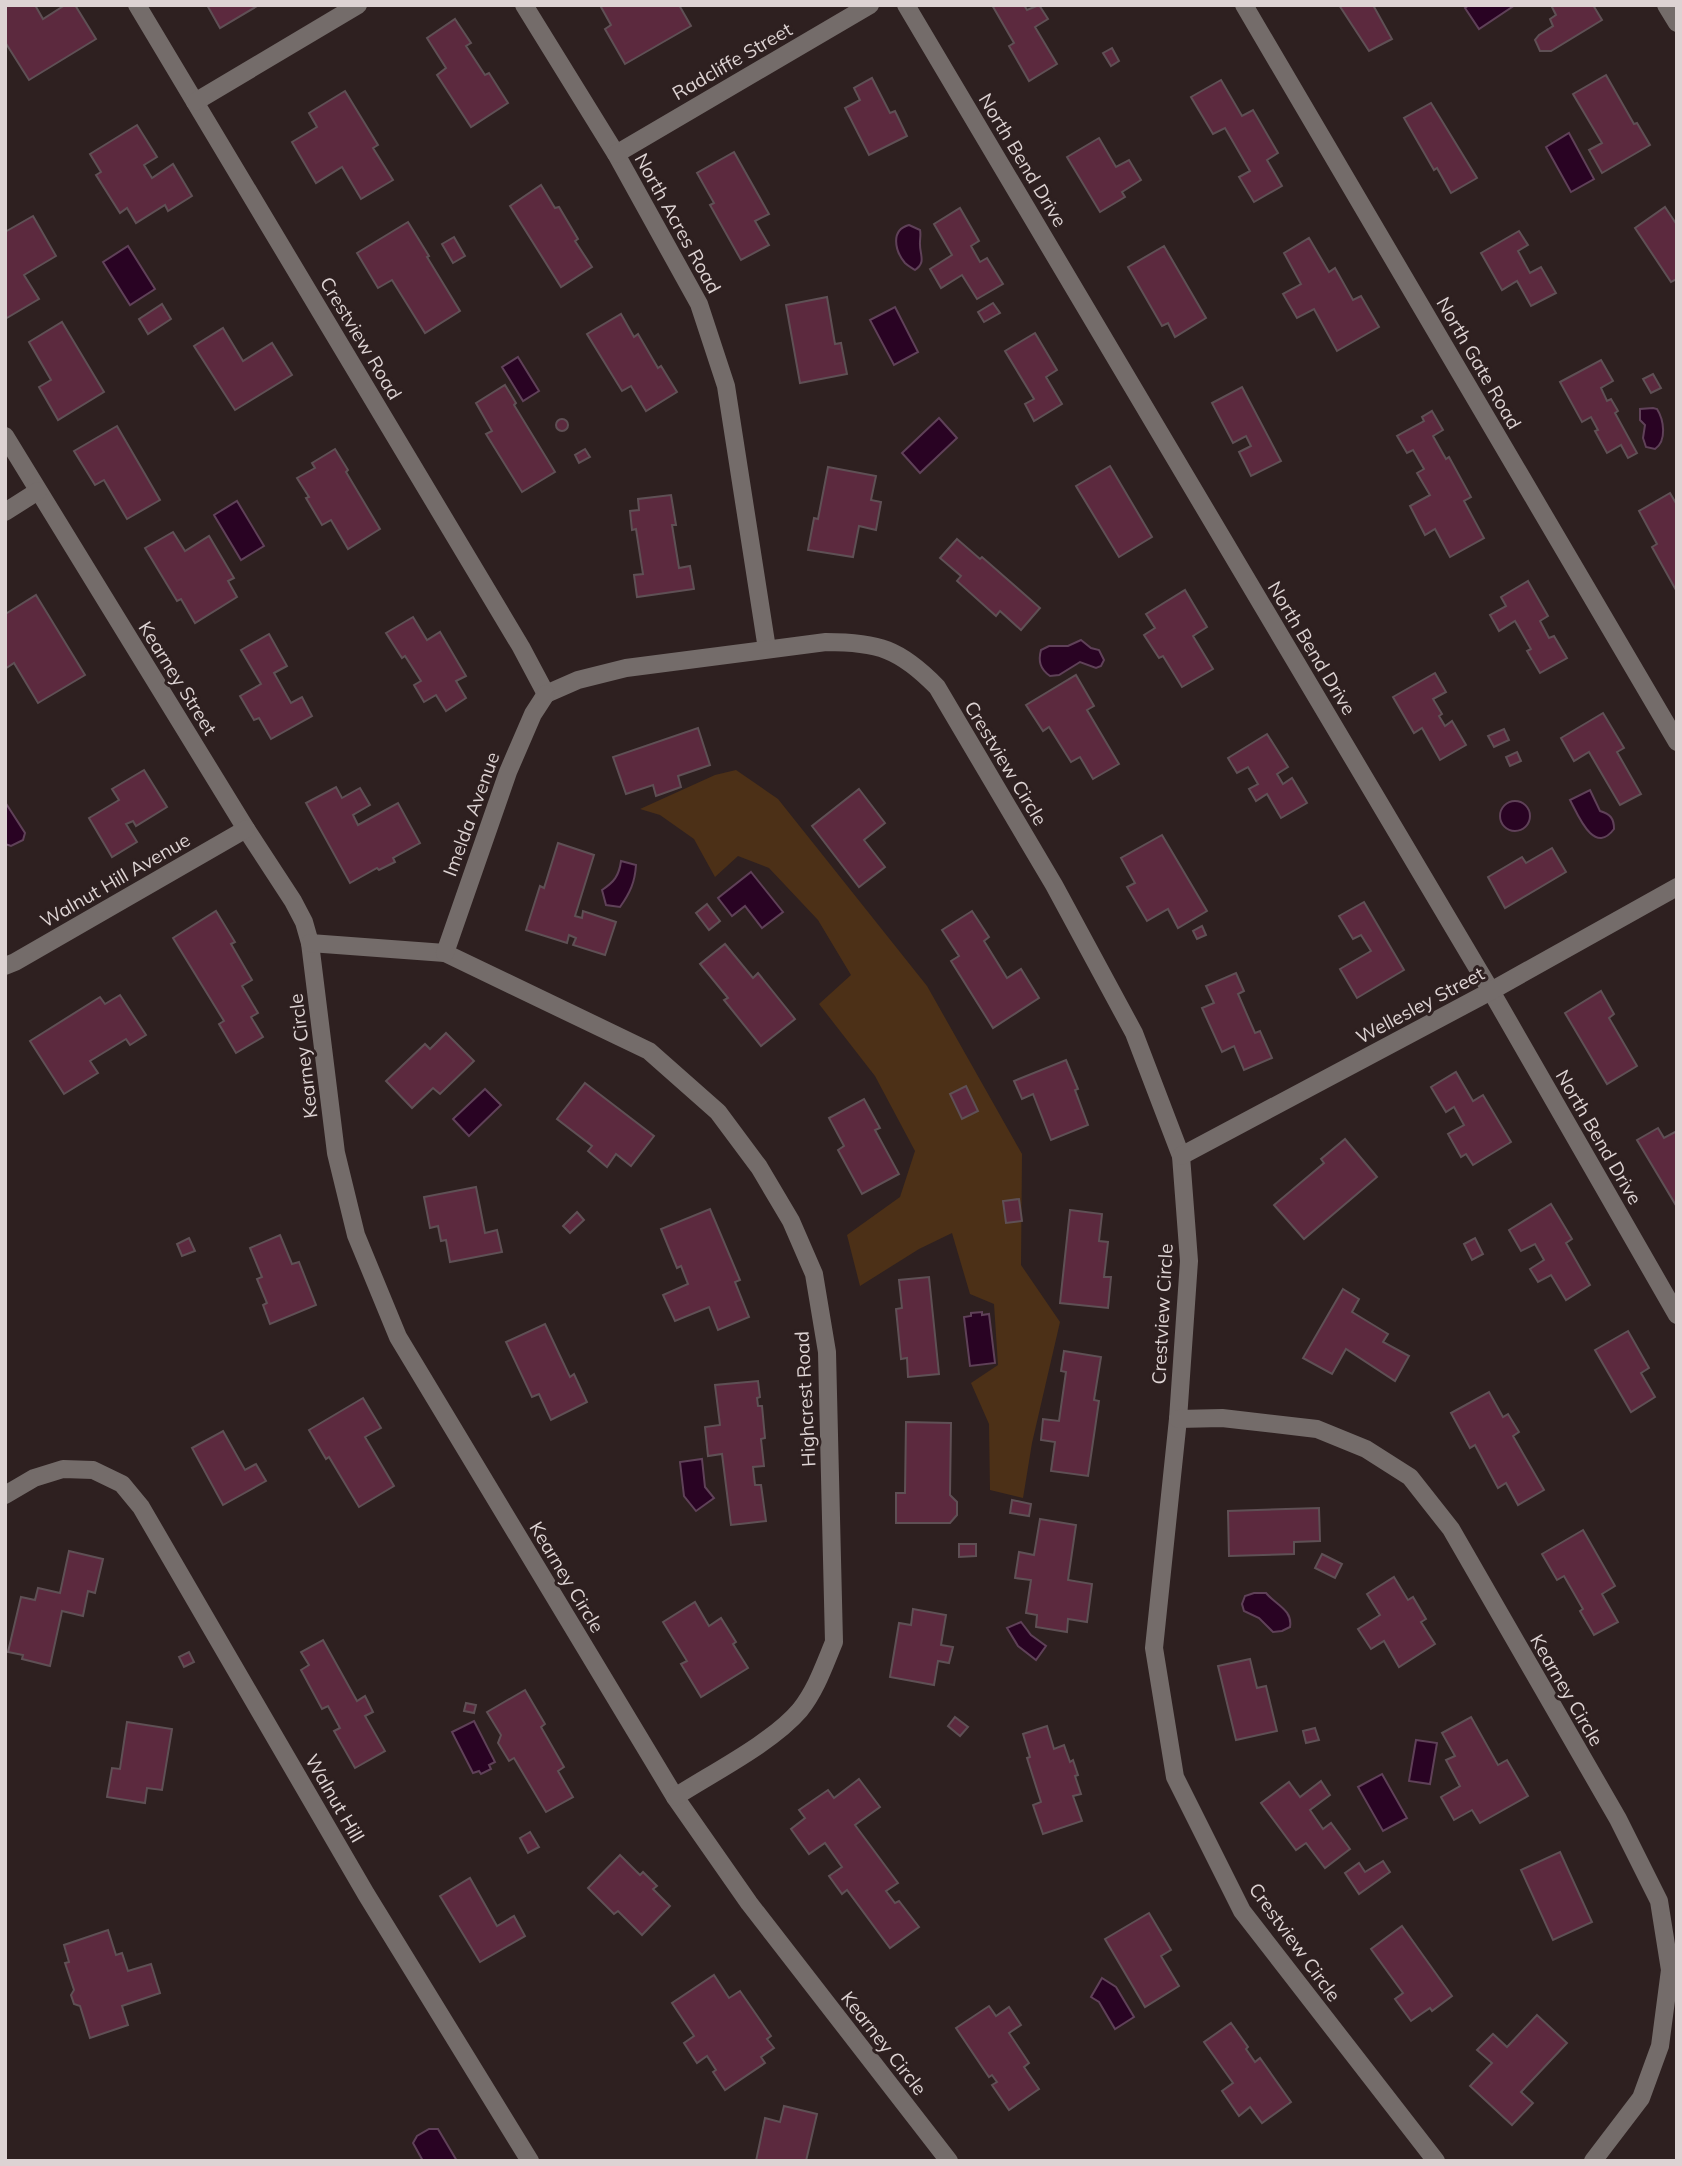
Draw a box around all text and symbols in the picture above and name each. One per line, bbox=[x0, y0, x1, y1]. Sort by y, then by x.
street label: Radcliffe Street bbox=[668, 17, 797, 105]
street label: North Bend Drive bbox=[974, 89, 1072, 231]
street label: North Acres Road bbox=[630, 149, 726, 297]
street label: Crestview Road bbox=[315, 272, 407, 404]
street label: North Gate Road bbox=[1431, 293, 1527, 433]
street label: North Bend Drive bbox=[1263, 577, 1361, 719]
street label: Kearney Street bbox=[134, 617, 223, 740]
street label: Crestview Circle bbox=[959, 696, 1053, 830]
street label: Imelda Avenue bbox=[437, 749, 505, 879]
street label: Walnut Hill Avenue bbox=[36, 827, 194, 933]
street label: Wellesley Street bbox=[1352, 961, 1488, 1049]
street label: Kearney Circle bbox=[283, 992, 323, 1120]
street label: North Bend Drive bbox=[1551, 1065, 1647, 1209]
street label: Crestview Circle bbox=[1146, 1243, 1178, 1385]
street label: Highcrest Road bbox=[789, 1331, 821, 1467]
street label: Kearney Circle bbox=[524, 1517, 610, 1637]
street label: Kearney Circle bbox=[1525, 1630, 1609, 1750]
street label: Walnut Hill bbox=[300, 1750, 370, 1846]
street label: Crestview Circle bbox=[1244, 1878, 1346, 2006]
street label: Kearney Circle bbox=[836, 1986, 932, 2100]

